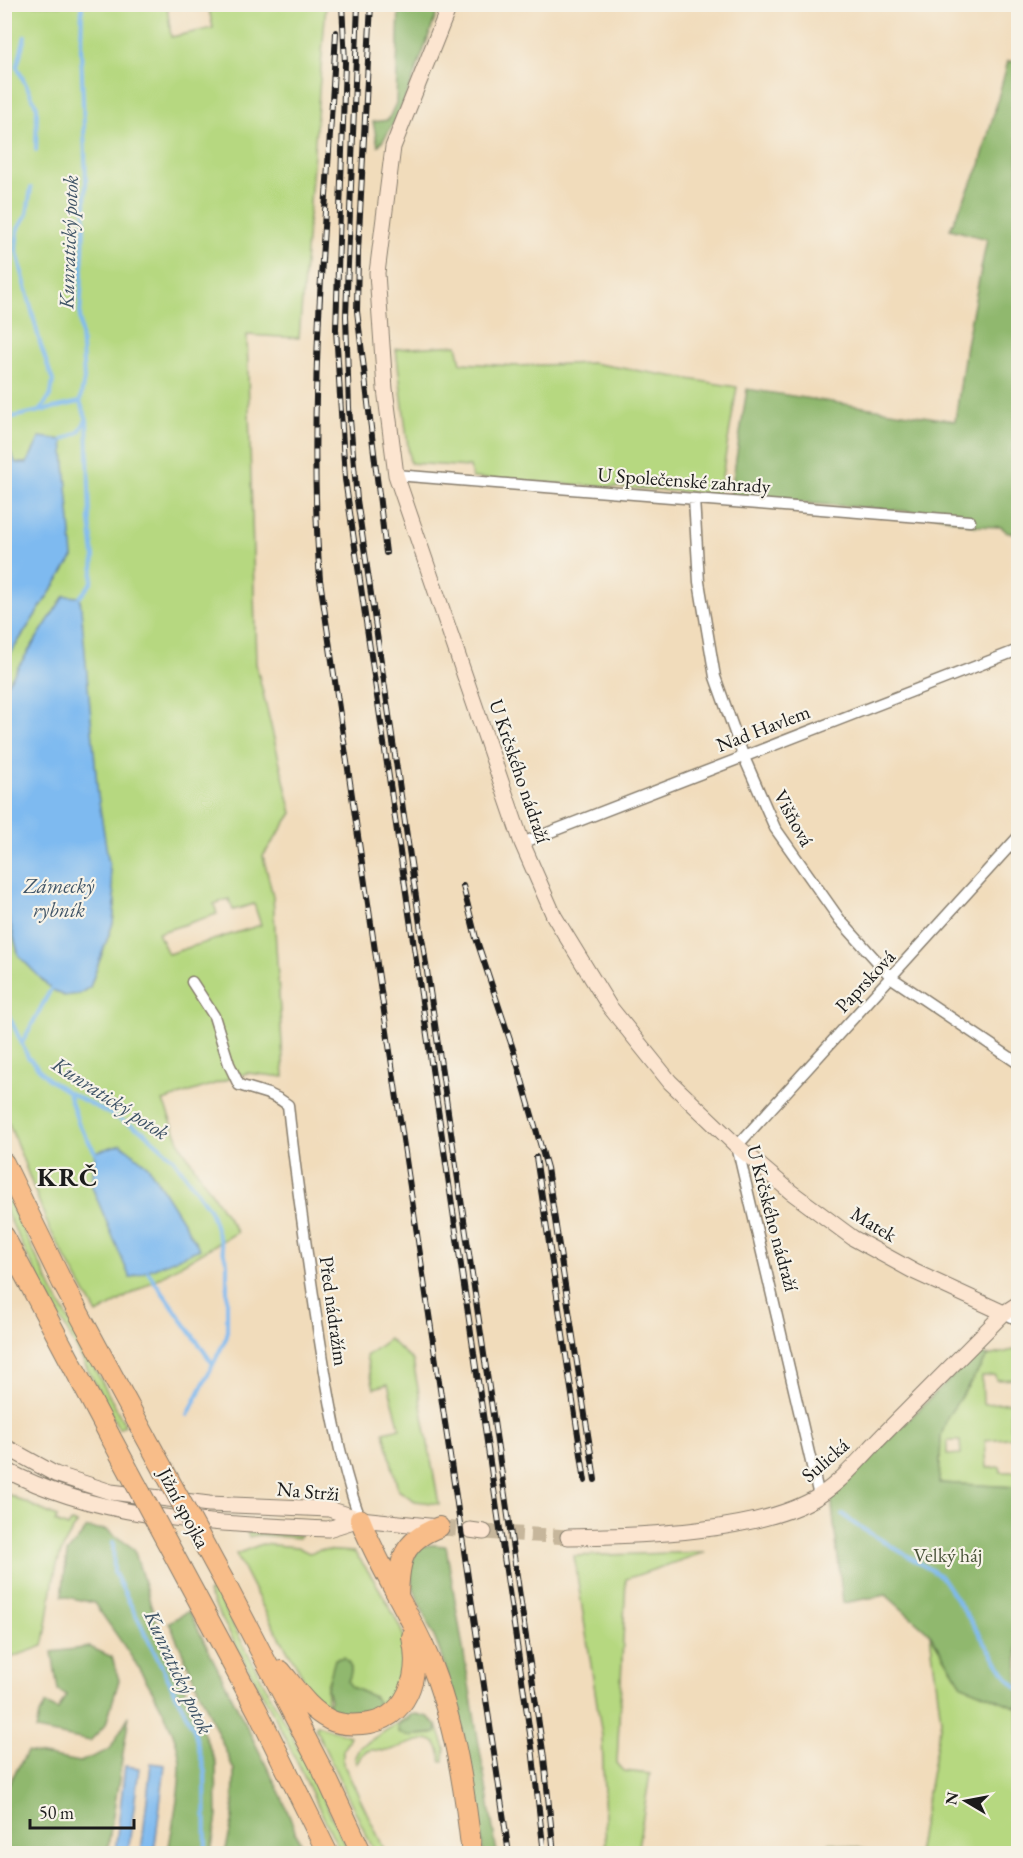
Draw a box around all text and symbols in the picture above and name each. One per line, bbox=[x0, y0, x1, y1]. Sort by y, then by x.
water label: Kunratický potok bbox=[52, 174, 84, 310]
street label: U Společenské zahrady bbox=[597, 461, 772, 499]
street label: U Krčského nádraží bbox=[483, 696, 557, 846]
street label: Nad Havlem bbox=[712, 698, 814, 758]
street label: Višňová bbox=[768, 785, 820, 851]
water label: Zámecký rybník bbox=[22, 872, 95, 923]
street label: Paprsková bbox=[829, 944, 901, 1018]
water label: Kunratický potok bbox=[47, 1050, 175, 1146]
street label: U Krčského nádraží bbox=[741, 1142, 805, 1294]
district label: KRČ bbox=[37, 1160, 99, 1194]
street label: Matek bbox=[846, 1200, 902, 1248]
street label: Před nádražím bbox=[313, 1255, 355, 1368]
street label: Sulická bbox=[796, 1432, 854, 1488]
street label: Jižní spojka bbox=[151, 1462, 216, 1553]
street label: Na Strži bbox=[276, 1475, 340, 1507]
park label: Velký háj bbox=[914, 1542, 982, 1568]
water label: Kunratický potok bbox=[138, 1605, 220, 1739]
north arrow bbox=[936, 1771, 996, 1831]
text: N bbox=[940, 1790, 963, 1807]
scale bar bbox=[30, 1792, 134, 1830]
text: 50 m bbox=[39, 1801, 74, 1824]

